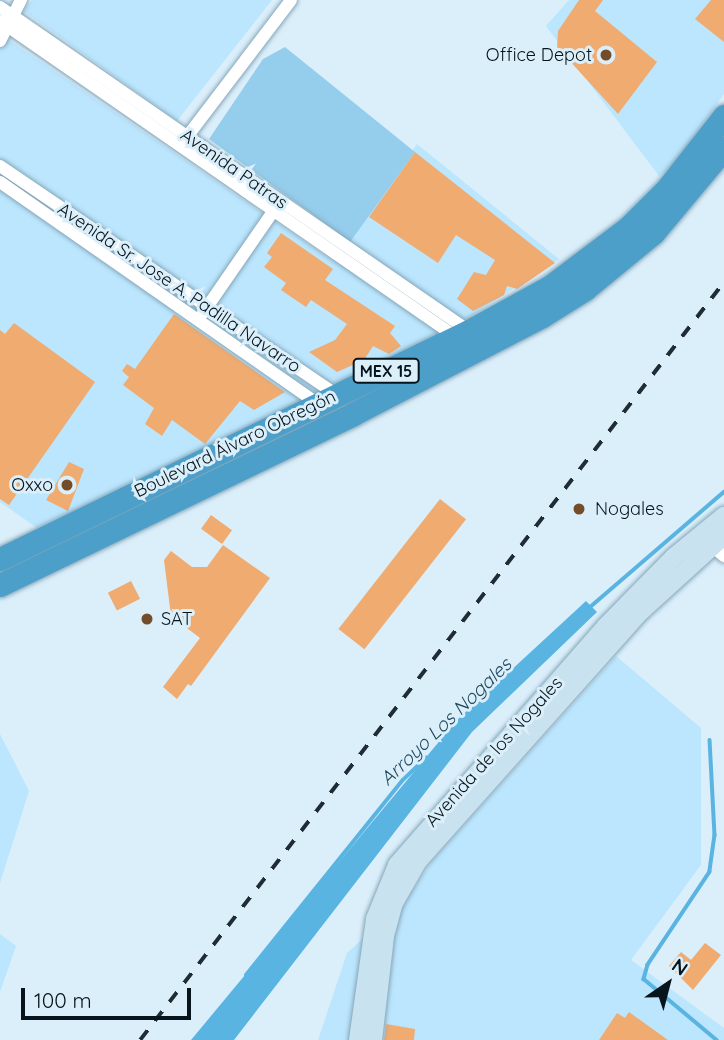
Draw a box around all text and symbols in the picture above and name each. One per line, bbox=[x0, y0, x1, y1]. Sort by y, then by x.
place label: Office Depot bbox=[486, 44, 592, 66]
marker: Office Depot bbox=[598, 47, 614, 63]
street label: Avenida Patras bbox=[176, 124, 292, 214]
street label: Avenida Sr. Jose A. Padilla Navarro bbox=[53, 198, 305, 378]
road number: MEX 15 bbox=[351, 358, 421, 384]
street label: Boulevard Álvaro Obregón bbox=[131, 386, 339, 502]
place label: Oxxo bbox=[11, 474, 53, 496]
marker: Oxxo bbox=[59, 477, 75, 493]
place label: Nogales bbox=[595, 498, 664, 520]
marker: Nogales bbox=[569, 499, 589, 519]
place label: SAT bbox=[161, 608, 193, 630]
marker: SAT bbox=[139, 611, 155, 627]
water label: Arroyo Los Nogales bbox=[376, 654, 516, 790]
street label: Avenida de los Nogales bbox=[421, 672, 567, 832]
north arrow bbox=[633, 949, 703, 1019]
text: N bbox=[667, 953, 693, 981]
scale bar bbox=[24, 974, 194, 1018]
text: 100 m bbox=[34, 987, 92, 1013]

